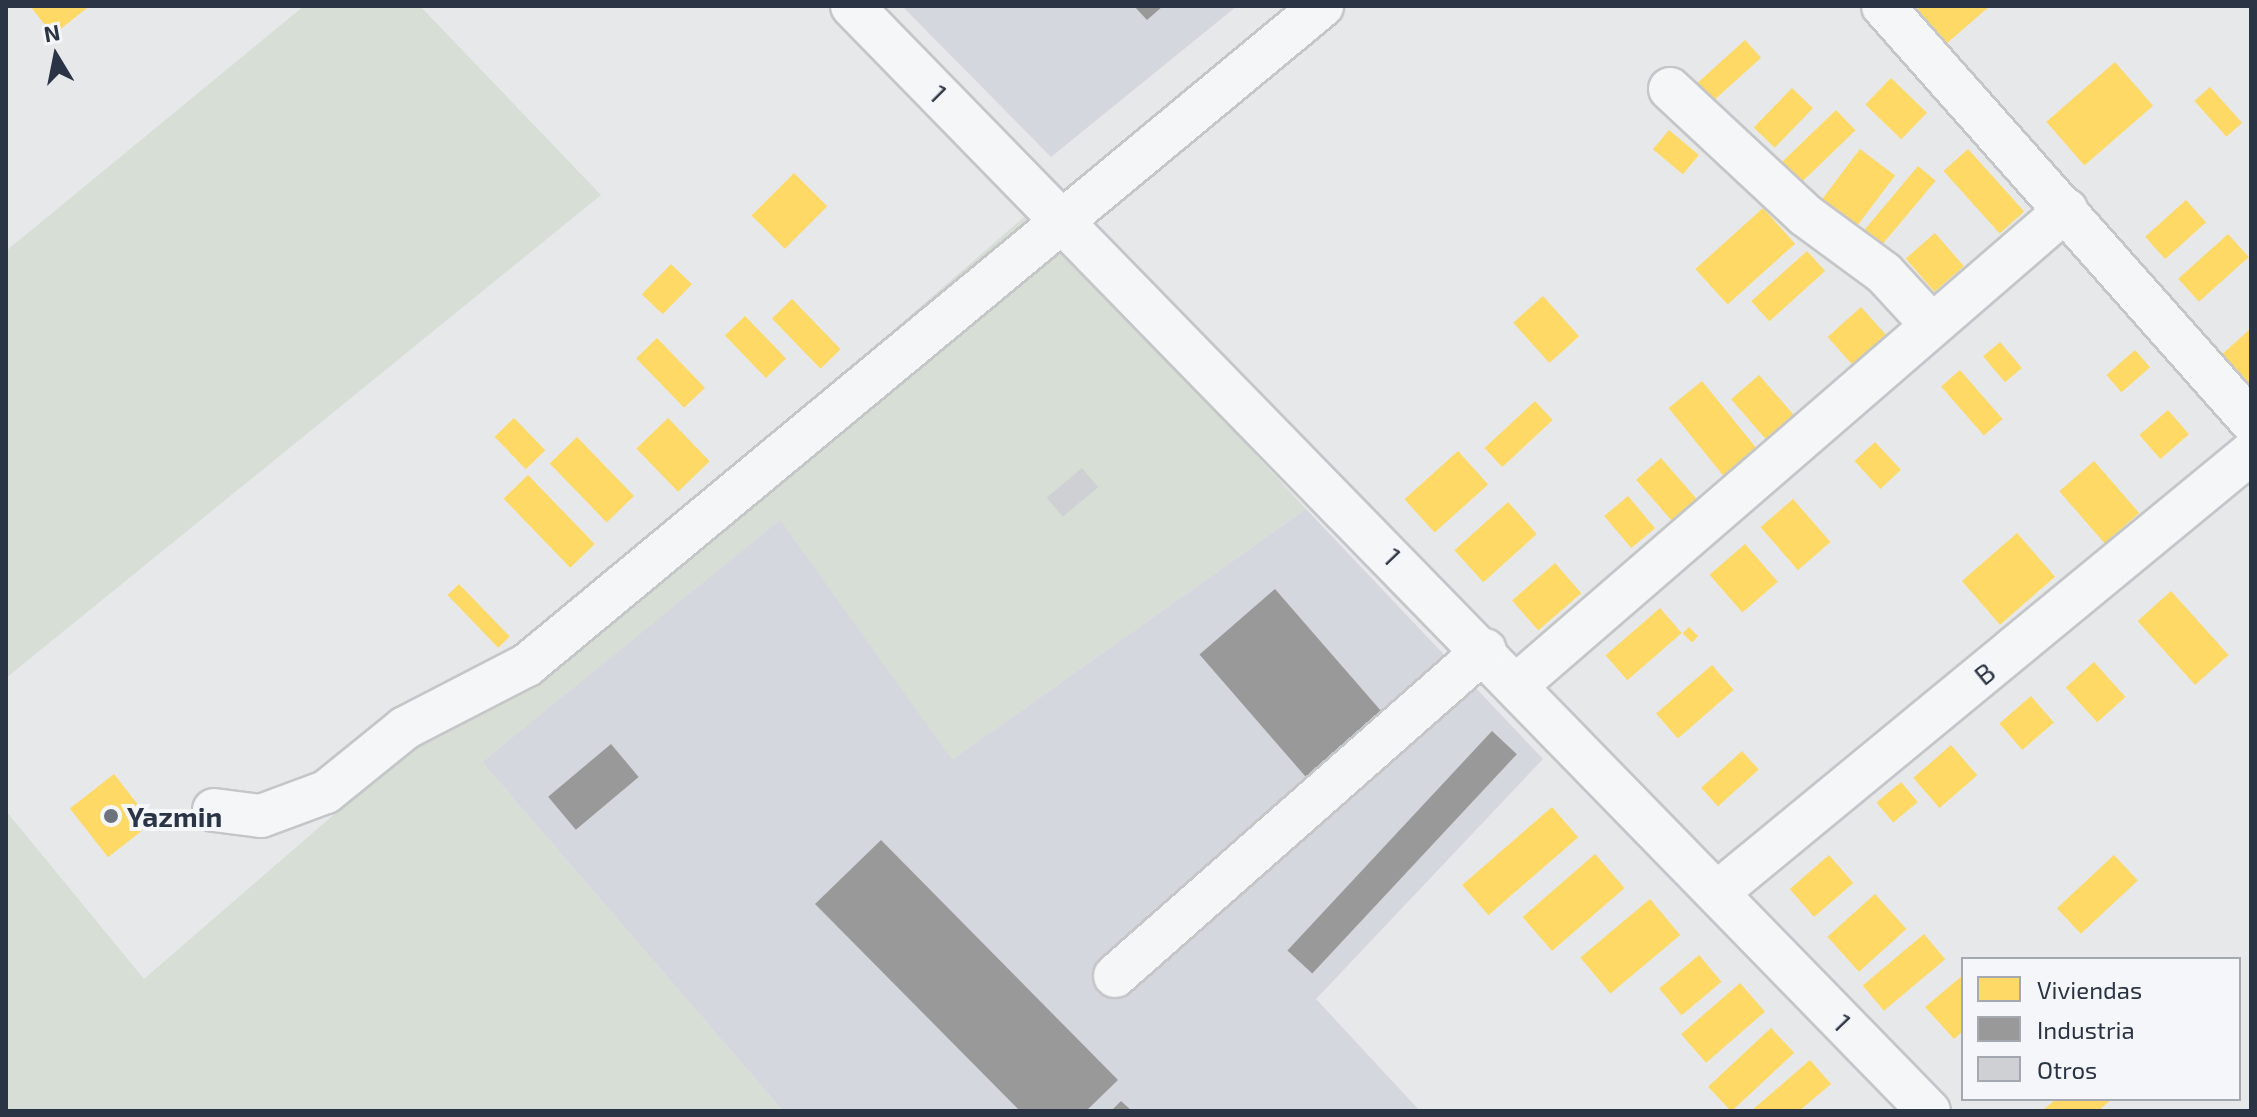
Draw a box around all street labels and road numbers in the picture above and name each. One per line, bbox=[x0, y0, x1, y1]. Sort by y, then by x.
street label: 1 bbox=[923, 77, 955, 109]
street label: 1 bbox=[1377, 540, 1409, 572]
street label: B bbox=[1967, 654, 2001, 692]
street label: 1 bbox=[1827, 1006, 1859, 1038]

